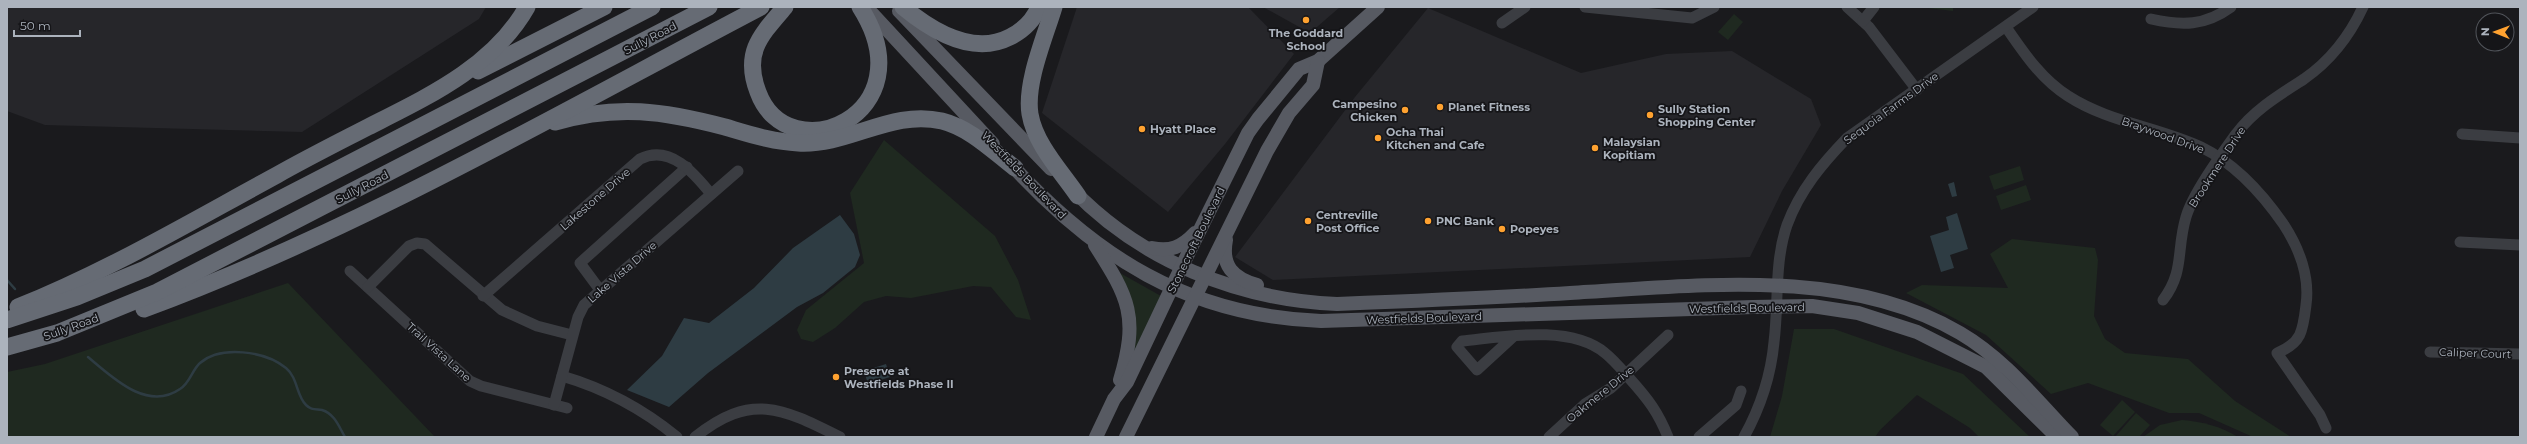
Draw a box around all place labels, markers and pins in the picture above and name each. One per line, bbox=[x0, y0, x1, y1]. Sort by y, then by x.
marker: The Goddard School bbox=[1301, 15, 1311, 25]
place label: The Goddard School bbox=[1269, 26, 1343, 53]
place label: Campesino Chicken bbox=[1332, 97, 1397, 124]
place label: Planet Fitness bbox=[1448, 100, 1530, 114]
marker: Planet Fitness bbox=[1435, 102, 1445, 112]
place label: Sully Station Shopping Center bbox=[1658, 102, 1756, 129]
marker: Campesino Chicken bbox=[1400, 105, 1410, 115]
marker: Sully Station Shopping Center bbox=[1645, 110, 1655, 120]
place label: Hyatt Place bbox=[1150, 122, 1216, 136]
marker: Hyatt Place bbox=[1137, 124, 1147, 134]
place label: Ocha Thai Kitchen and Cafe bbox=[1386, 125, 1485, 152]
marker: Ocha Thai Kitchen and Cafe bbox=[1373, 133, 1383, 143]
place label: Malaysian Kopitiam bbox=[1603, 135, 1660, 162]
marker: Malaysian Kopitiam bbox=[1590, 143, 1600, 153]
place label: Centreville Post Office bbox=[1316, 208, 1379, 235]
place label: PNC Bank bbox=[1436, 214, 1495, 228]
marker: Centreville Post Office bbox=[1303, 216, 1313, 226]
marker: PNC Bank bbox=[1423, 216, 1433, 226]
place label: Popeyes bbox=[1510, 222, 1559, 236]
marker: Popeyes bbox=[1497, 224, 1507, 234]
place label: Preserve at Westfields Phase II bbox=[844, 364, 954, 391]
marker: Preserve at Westfields Phase II bbox=[831, 372, 841, 382]

